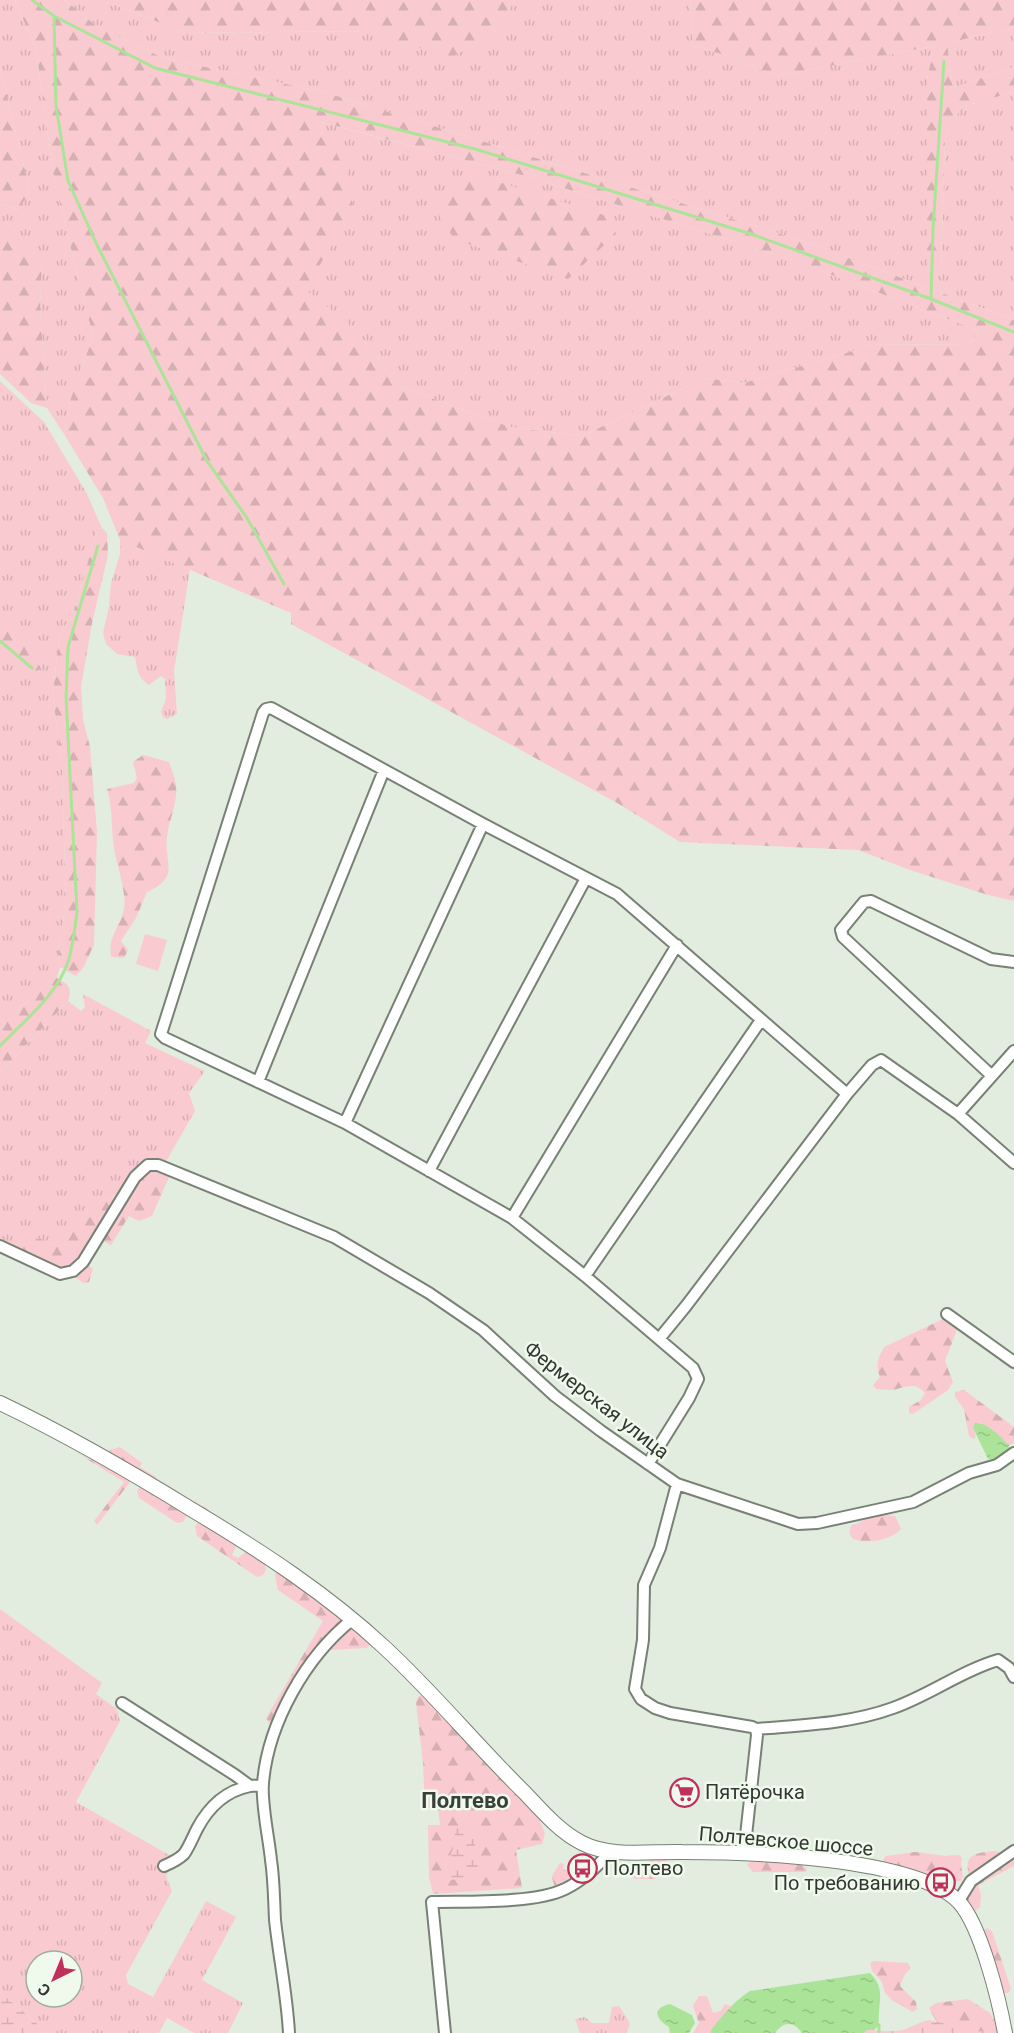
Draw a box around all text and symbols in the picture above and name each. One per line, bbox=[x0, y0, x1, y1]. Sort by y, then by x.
street label: Фермерская улица bbox=[520, 1336, 674, 1464]
supermarket icon: Пятёрочка bbox=[668, 1776, 700, 1808]
place label: Пятёрочка bbox=[705, 1780, 805, 1804]
district label: Полтево bbox=[421, 1788, 509, 1813]
street label: Полтевское шоссе bbox=[698, 1821, 874, 1861]
bus stop icon: Полтево bbox=[567, 1852, 599, 1884]
place label: Полтево bbox=[604, 1856, 683, 1880]
bus stop icon: По требованию bbox=[925, 1867, 957, 1899]
place label: По требованию bbox=[774, 1871, 920, 1895]
north arrow bbox=[24, 1949, 84, 2009]
text: С bbox=[34, 1979, 54, 2000]

